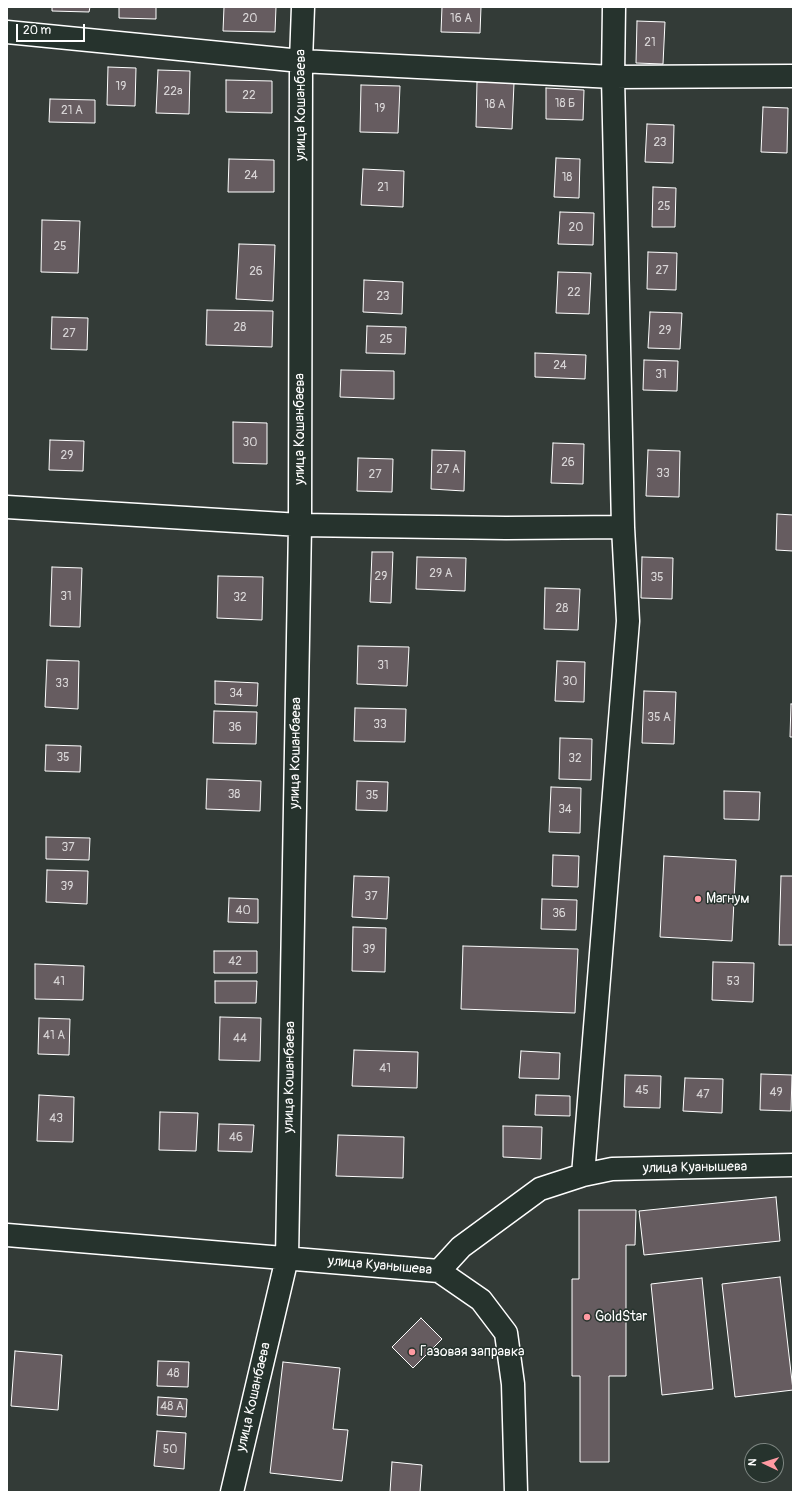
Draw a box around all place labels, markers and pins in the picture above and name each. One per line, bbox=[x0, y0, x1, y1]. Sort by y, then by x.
place label: Магнум bbox=[706, 891, 750, 907]
marker: Магнум bbox=[693, 894, 703, 904]
place label: GoldStar bbox=[595, 1309, 647, 1325]
marker: GoldStar bbox=[582, 1312, 592, 1322]
place label: Газовая заправка bbox=[420, 1344, 525, 1360]
marker: Газовая заправка bbox=[407, 1347, 417, 1357]

